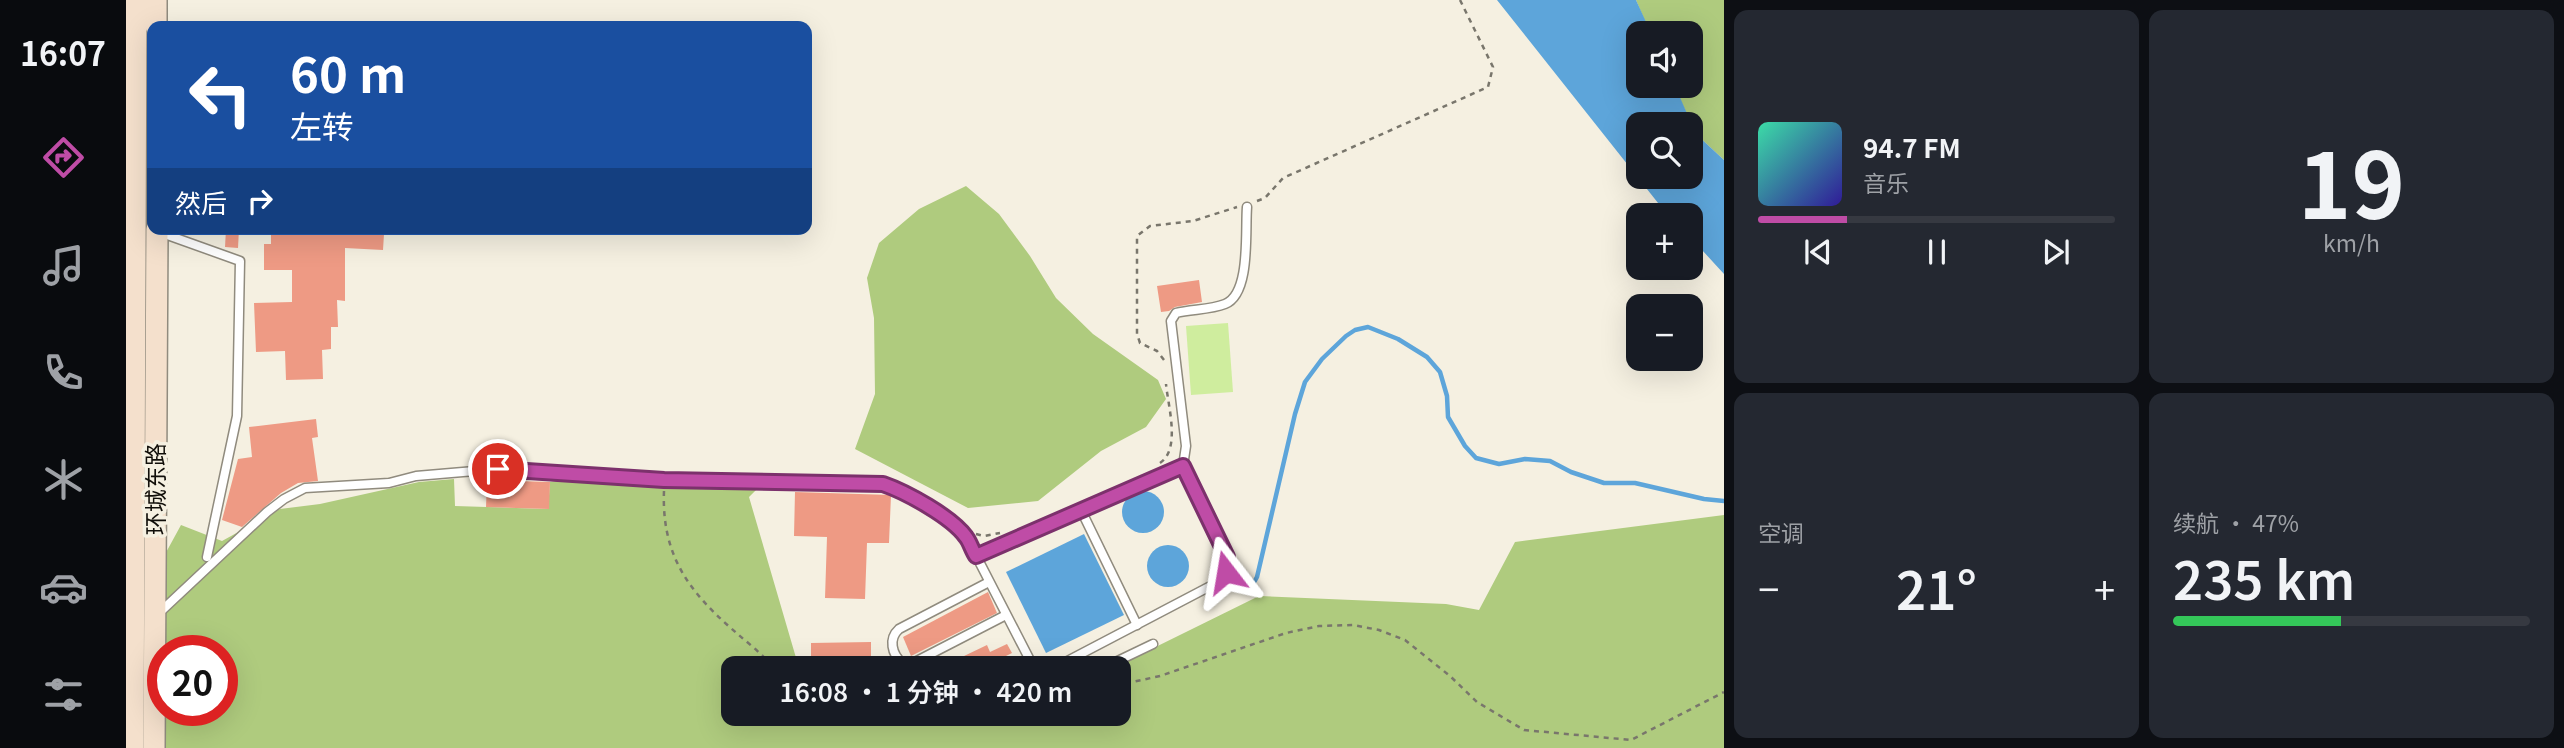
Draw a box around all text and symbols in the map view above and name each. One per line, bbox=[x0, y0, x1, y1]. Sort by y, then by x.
map controls bbox=[1626, 21, 1703, 371]
button: sound bbox=[1626, 21, 1703, 98]
text: 16:07 bbox=[20, 29, 106, 75]
text: 60 m bbox=[290, 36, 406, 107]
icon: left bbox=[175, 49, 266, 140]
text: 左转 bbox=[290, 102, 354, 148]
button: search bbox=[1626, 112, 1703, 189]
text: 19 bbox=[2298, 113, 2405, 245]
text: 94.7 FM bbox=[1863, 128, 1961, 165]
icon: directions bbox=[39, 133, 88, 182]
text: 音乐 bbox=[1863, 165, 1909, 199]
icon: right bbox=[241, 182, 279, 220]
text: 然后 bbox=[175, 183, 227, 220]
button: + bbox=[1626, 203, 1703, 280]
text: km/h bbox=[2323, 225, 2380, 259]
icon: previous bbox=[1799, 233, 1837, 271]
icon: pause bbox=[1918, 233, 1956, 271]
icon: next bbox=[2037, 233, 2075, 271]
icon: music bbox=[39, 241, 88, 290]
button: − bbox=[1626, 294, 1703, 371]
icon: phone bbox=[39, 348, 88, 397]
pin bbox=[468, 439, 528, 499]
street label: 环城东路 bbox=[137, 443, 171, 535]
icon: arrive bbox=[479, 450, 517, 488]
icon: climate bbox=[39, 455, 88, 504]
text: 续航 · 47% bbox=[2173, 505, 2299, 539]
text: 空调 bbox=[1758, 515, 1804, 549]
position arrow bbox=[1189, 535, 1263, 609]
text: 235 km bbox=[2173, 540, 2355, 615]
text: 21° bbox=[1896, 550, 1977, 625]
text: − bbox=[1758, 560, 1779, 615]
text: + bbox=[2094, 560, 2115, 615]
icon: car bbox=[39, 563, 88, 612]
speed limit sign: 20 bbox=[147, 635, 238, 726]
icon: filters bbox=[39, 670, 88, 719]
text: 16:08 · 1 分钟 · 420 m bbox=[780, 672, 1072, 709]

